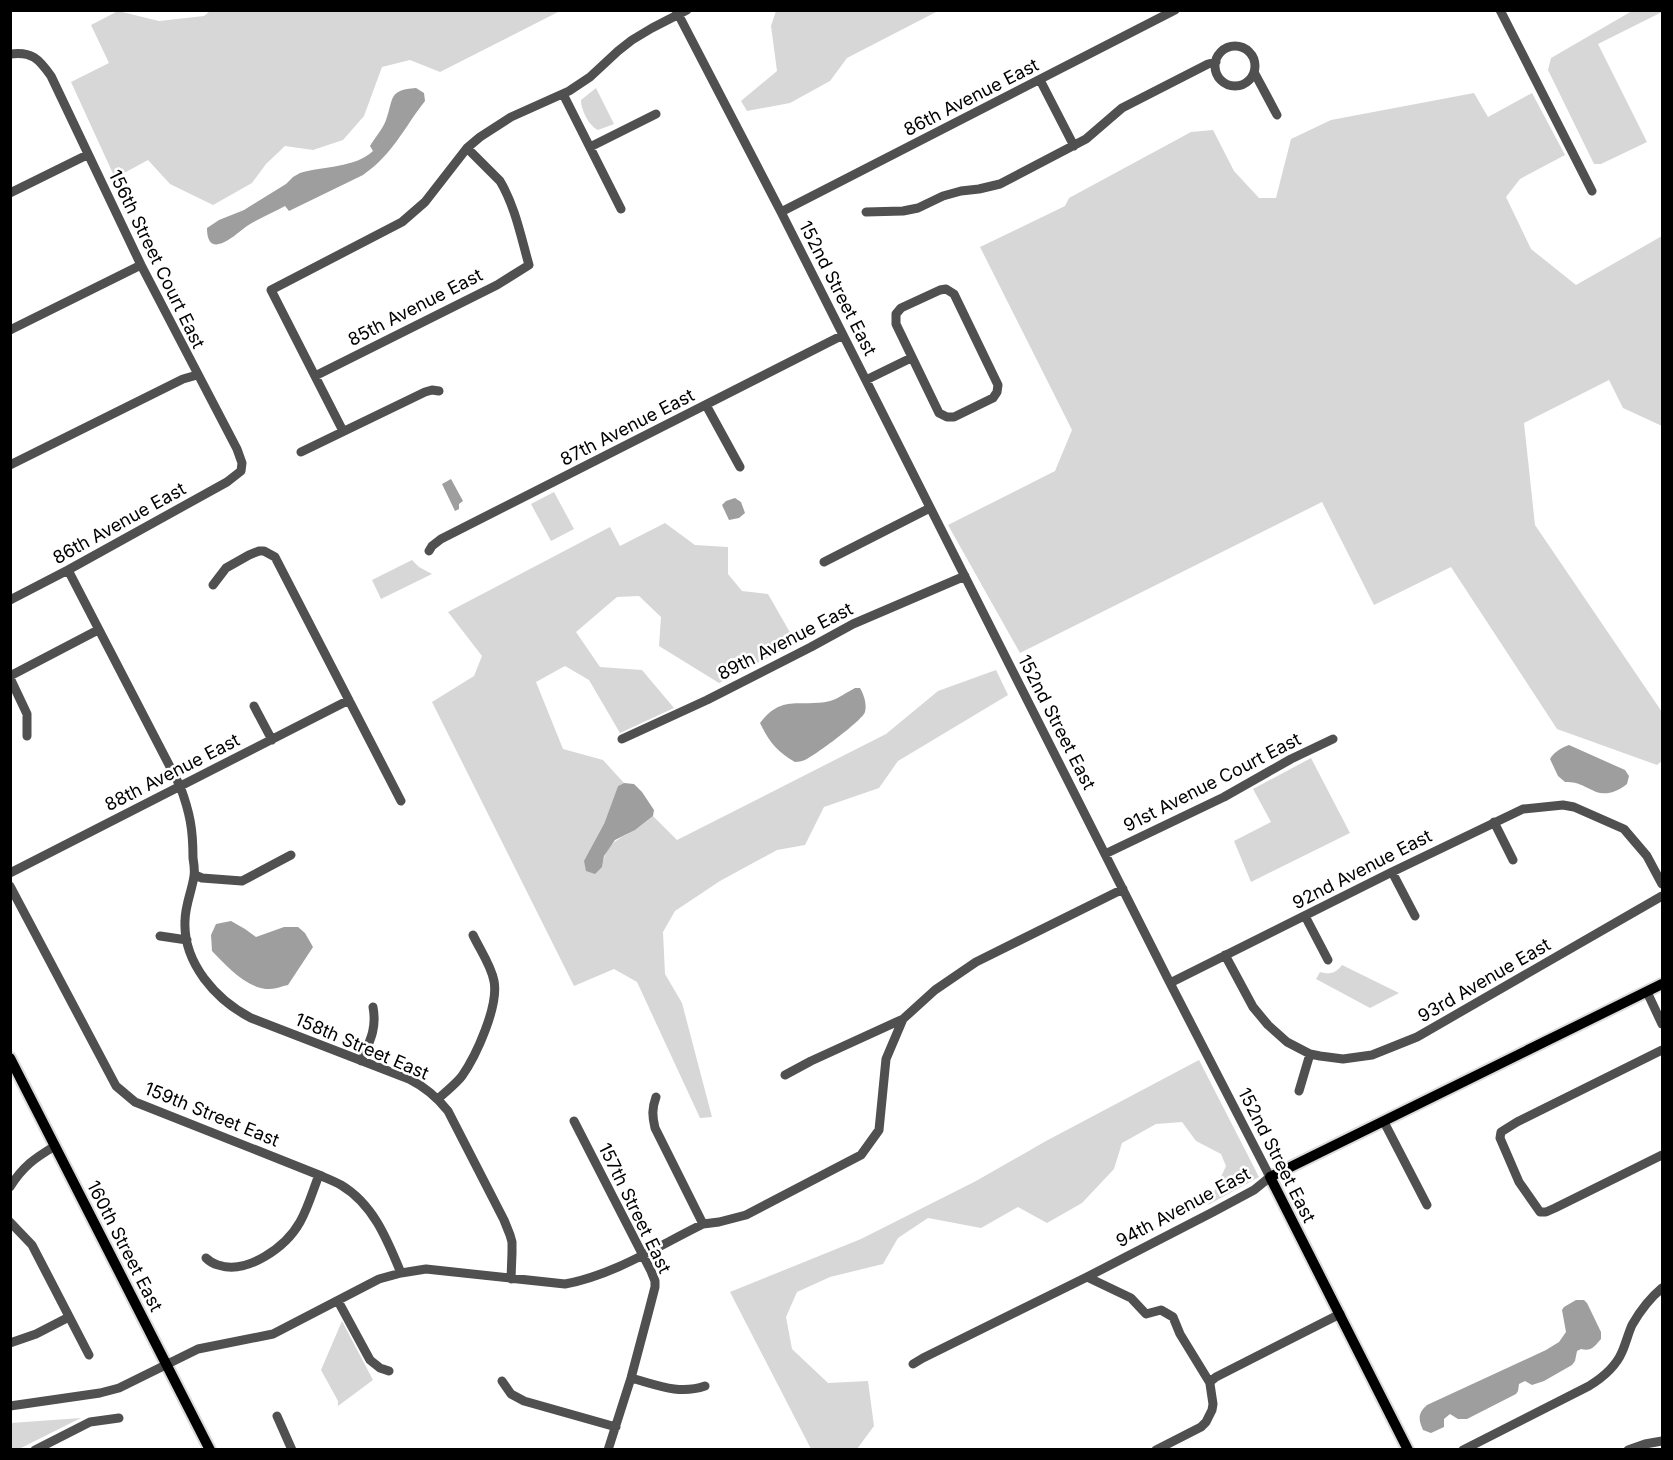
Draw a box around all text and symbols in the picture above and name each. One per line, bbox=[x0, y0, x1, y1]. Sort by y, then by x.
street label: 86th Avenue East bbox=[900, 54, 1042, 140]
street label: 156th Street Court East bbox=[105, 166, 209, 352]
street label: 152nd Street East bbox=[795, 217, 881, 359]
street label: 85th Avenue East bbox=[344, 264, 486, 350]
street label: 87th Avenue East bbox=[557, 384, 698, 470]
street label: 86th Avenue East bbox=[49, 478, 189, 568]
street label: 89th Avenue East bbox=[714, 598, 856, 684]
street label: 152nd Street East bbox=[1014, 651, 1100, 793]
street label: 91st Avenue Court East bbox=[1120, 728, 1304, 836]
street label: 88th Avenue East bbox=[101, 729, 243, 815]
street label: 92nd Avenue East bbox=[1289, 825, 1435, 913]
street label: 93rd Avenue East bbox=[1414, 933, 1554, 1026]
street label: 158th Street East bbox=[292, 1008, 432, 1084]
street label: 159th Street East bbox=[142, 1077, 283, 1151]
street label: 152nd Street East bbox=[1234, 1084, 1320, 1226]
street label: 157th Street East bbox=[594, 1139, 676, 1277]
street label: 94th Avenue East bbox=[1112, 1163, 1254, 1251]
street label: 160th Street East bbox=[83, 1177, 167, 1315]

